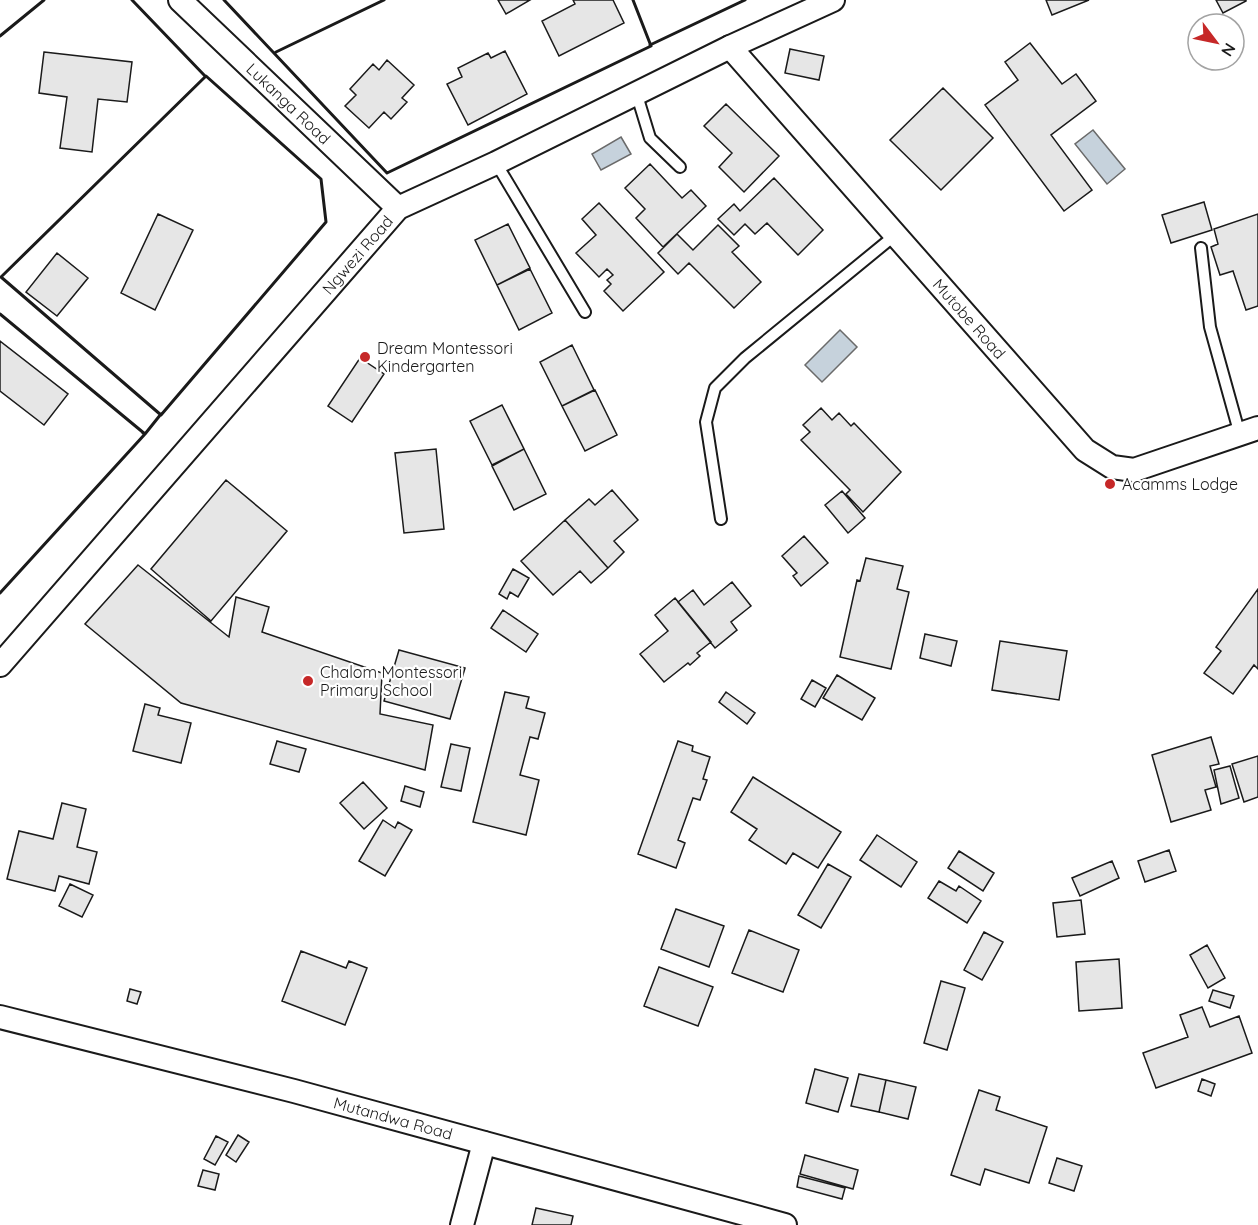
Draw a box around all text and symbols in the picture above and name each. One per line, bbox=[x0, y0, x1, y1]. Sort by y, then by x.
north arrow bbox=[1186, 12, 1246, 72]
text: N bbox=[1217, 40, 1240, 60]
street label: Lukanga Road bbox=[242, 59, 335, 148]
street label: Ngwezi Road bbox=[318, 211, 397, 298]
street label: Mutobe Road bbox=[929, 274, 1010, 363]
place label: Dream Montessori Kindergarten bbox=[377, 338, 513, 376]
marker: Dream Montessori Kindergarten bbox=[358, 350, 372, 364]
place label: Acamms Lodge bbox=[1122, 474, 1238, 494]
marker: Acamms Lodge bbox=[1103, 477, 1117, 491]
place label: Chalom Montessori Primary School bbox=[320, 662, 462, 700]
marker: Chalom Montessori Primary School bbox=[301, 674, 315, 688]
street label: Mutandwa Road bbox=[332, 1092, 455, 1144]

